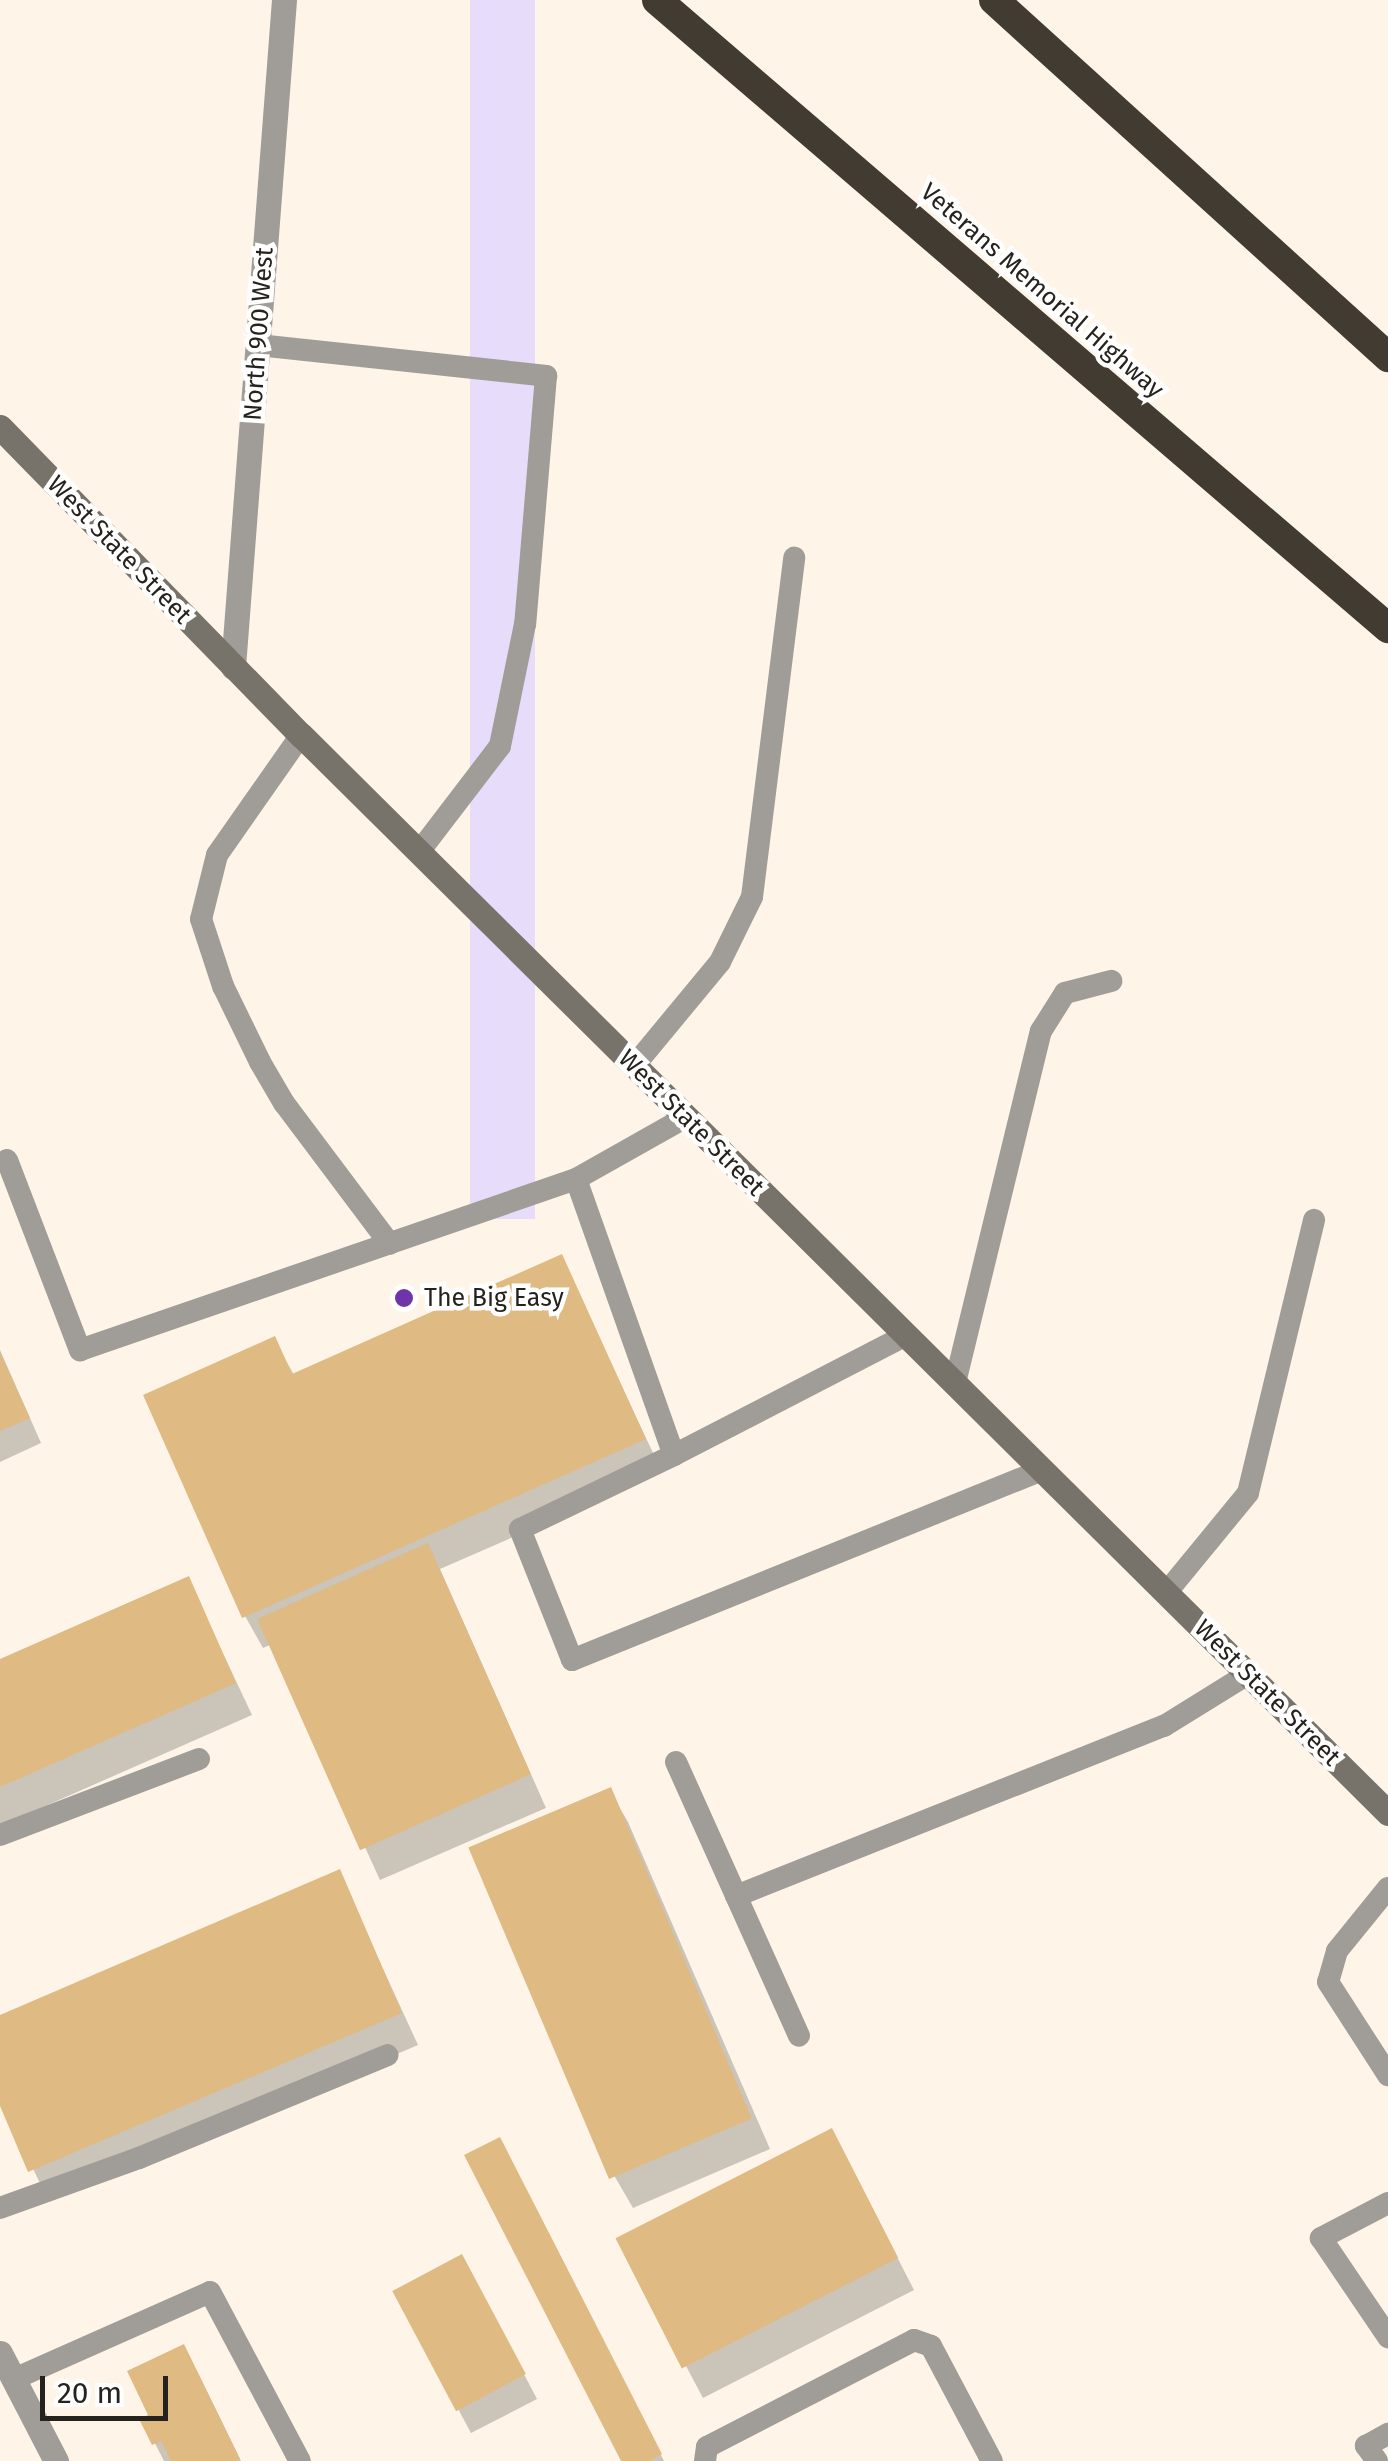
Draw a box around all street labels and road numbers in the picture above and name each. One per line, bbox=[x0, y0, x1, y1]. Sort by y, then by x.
street label: Veterans Memorial Highway bbox=[914, 177, 1170, 405]
street label: North 900 West bbox=[238, 246, 280, 422]
street label: West State Street bbox=[41, 470, 197, 630]
street label: West State Street bbox=[612, 1044, 770, 1202]
street label: West State Street bbox=[1188, 1614, 1346, 1772]

